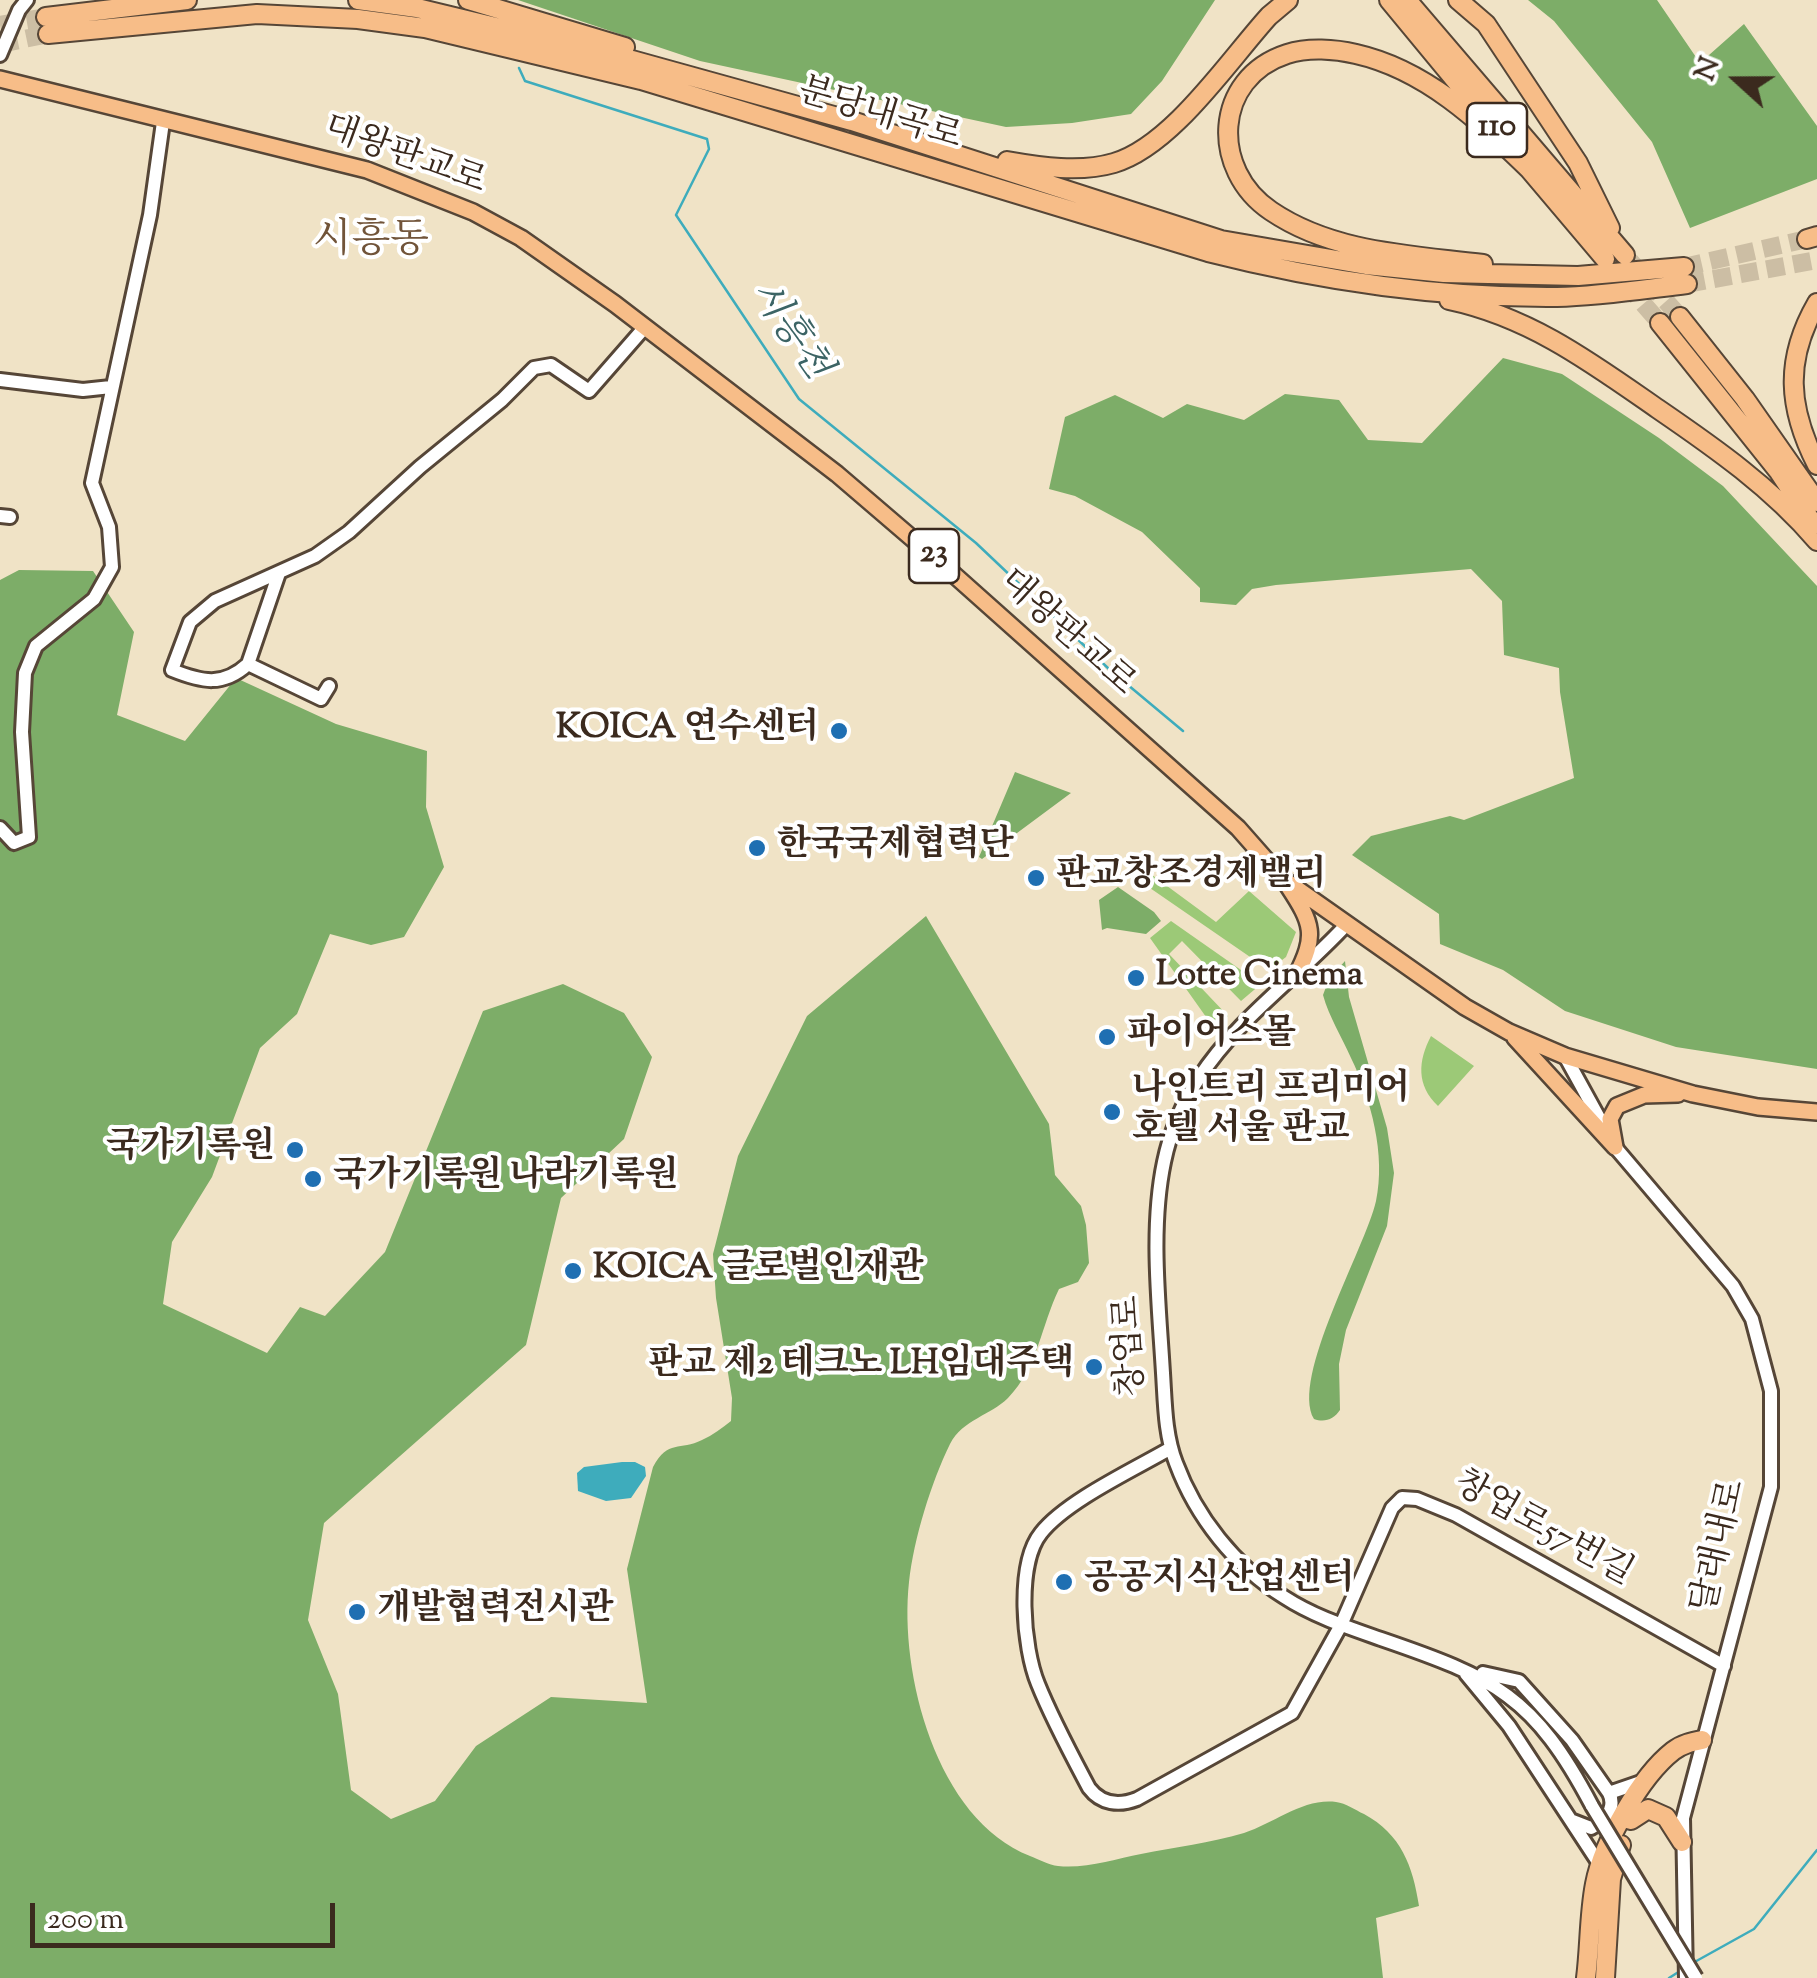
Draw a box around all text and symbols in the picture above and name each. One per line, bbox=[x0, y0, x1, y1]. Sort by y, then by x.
north arrow bbox=[1687, 30, 1787, 130]
text: N bbox=[1686, 52, 1732, 87]
street label: 분당내곡로 bbox=[792, 72, 966, 162]
road number: 110 bbox=[1467, 103, 1527, 157]
street label: 대왕판교로 bbox=[317, 109, 491, 207]
district label: 시흥동 bbox=[313, 220, 429, 268]
water label: 시흥천 bbox=[737, 274, 837, 390]
road number: 23 bbox=[909, 529, 959, 583]
street label: 대왕판교로 bbox=[988, 563, 1142, 707]
place label: KOICA 연수센터 bbox=[556, 710, 819, 752]
marker: KOICA 연수센터 bbox=[828, 720, 850, 742]
place label: 한국국제협력단 bbox=[777, 827, 1014, 869]
marker: 한국국제협력단 bbox=[746, 837, 768, 859]
place label: 판교창조경제밸리 bbox=[1056, 857, 1326, 899]
marker: 판교창조경제밸리 bbox=[1025, 867, 1047, 889]
place label: Lotte Cinema bbox=[1156, 957, 1363, 999]
marker: Lotte Cinema bbox=[1125, 967, 1147, 989]
place label: 파이어스몰 bbox=[1127, 1016, 1296, 1058]
marker: 파이어스몰 bbox=[1096, 1026, 1118, 1048]
place label: 나인트리 프리미어 호텔 서울 판교 bbox=[1132, 1071, 1410, 1153]
marker: 나인트리 프리미어 호텔 서울 판교 bbox=[1101, 1101, 1123, 1123]
place label: 국가기록원 bbox=[106, 1129, 275, 1171]
marker: 국가기록원 bbox=[284, 1139, 306, 1161]
place label: 국가기록원 나라기록원 bbox=[333, 1158, 679, 1200]
marker: 국가기록원 나라기록원 bbox=[302, 1168, 324, 1190]
place label: KOICA 글로벌인재관 bbox=[593, 1250, 924, 1292]
marker: KOICA 글로벌인재관 bbox=[562, 1260, 584, 1282]
street label: 창업로 bbox=[1109, 1294, 1157, 1398]
place label: 판교 제2 테크노 LH임대주택 bbox=[648, 1346, 1074, 1388]
marker: 판교 제2 테크노 LH임대주택 bbox=[1083, 1356, 1105, 1378]
street label: 창업로57번길 bbox=[1445, 1465, 1639, 1597]
street label: 달래내로 bbox=[1686, 1476, 1758, 1618]
place label: 공공지식산업센터 bbox=[1084, 1561, 1354, 1603]
marker: 공공지식산업센터 bbox=[1053, 1571, 1075, 1593]
place label: 개발협력전시관 bbox=[377, 1591, 614, 1633]
marker: 개발협력전시관 bbox=[346, 1601, 368, 1623]
scale bar bbox=[35, 1883, 340, 1945]
text: 200 m bbox=[47, 1899, 124, 1942]

